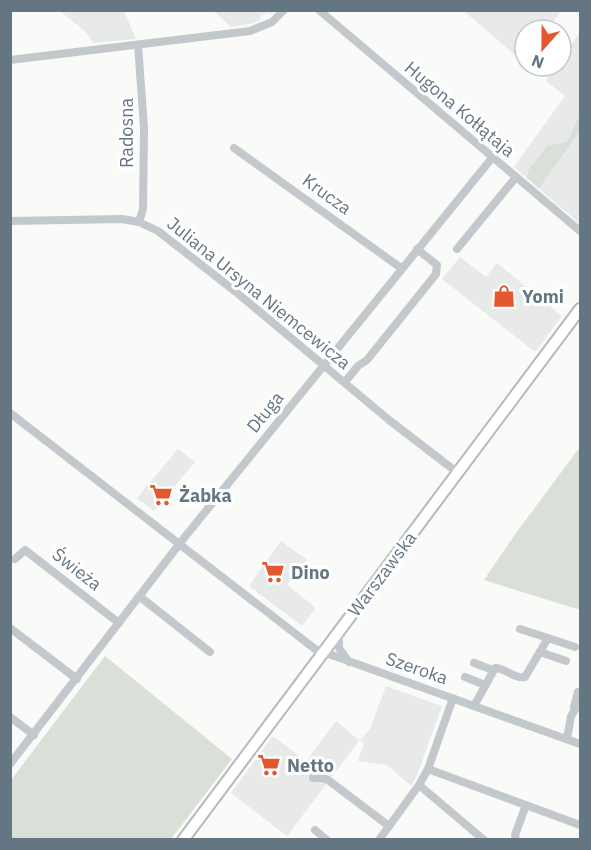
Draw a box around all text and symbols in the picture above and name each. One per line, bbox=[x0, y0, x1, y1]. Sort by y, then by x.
north arrow bbox=[513, 18, 573, 78]
text: N bbox=[529, 51, 547, 73]
street label: Hugona Kołłątaja bbox=[400, 56, 520, 162]
street label: Radosna bbox=[115, 98, 138, 168]
street label: Krucza bbox=[298, 169, 356, 220]
street label: Juliana Ursyna Niemcewicza bbox=[163, 212, 356, 374]
shop icon: Yomi bbox=[491, 283, 517, 309]
place label: Yomi bbox=[522, 285, 564, 308]
street label: Długa bbox=[241, 386, 289, 437]
supermarket icon: Żabka bbox=[148, 482, 174, 508]
place label: Żabka bbox=[179, 484, 232, 507]
street label: Warszawska bbox=[343, 527, 422, 621]
street label: Świeża bbox=[48, 543, 107, 596]
supermarket icon: Dino bbox=[260, 559, 286, 585]
place label: Dino bbox=[291, 561, 330, 584]
street label: Szeroka bbox=[383, 647, 451, 689]
supermarket icon: Netto bbox=[256, 752, 282, 778]
place label: Netto bbox=[287, 754, 334, 777]

